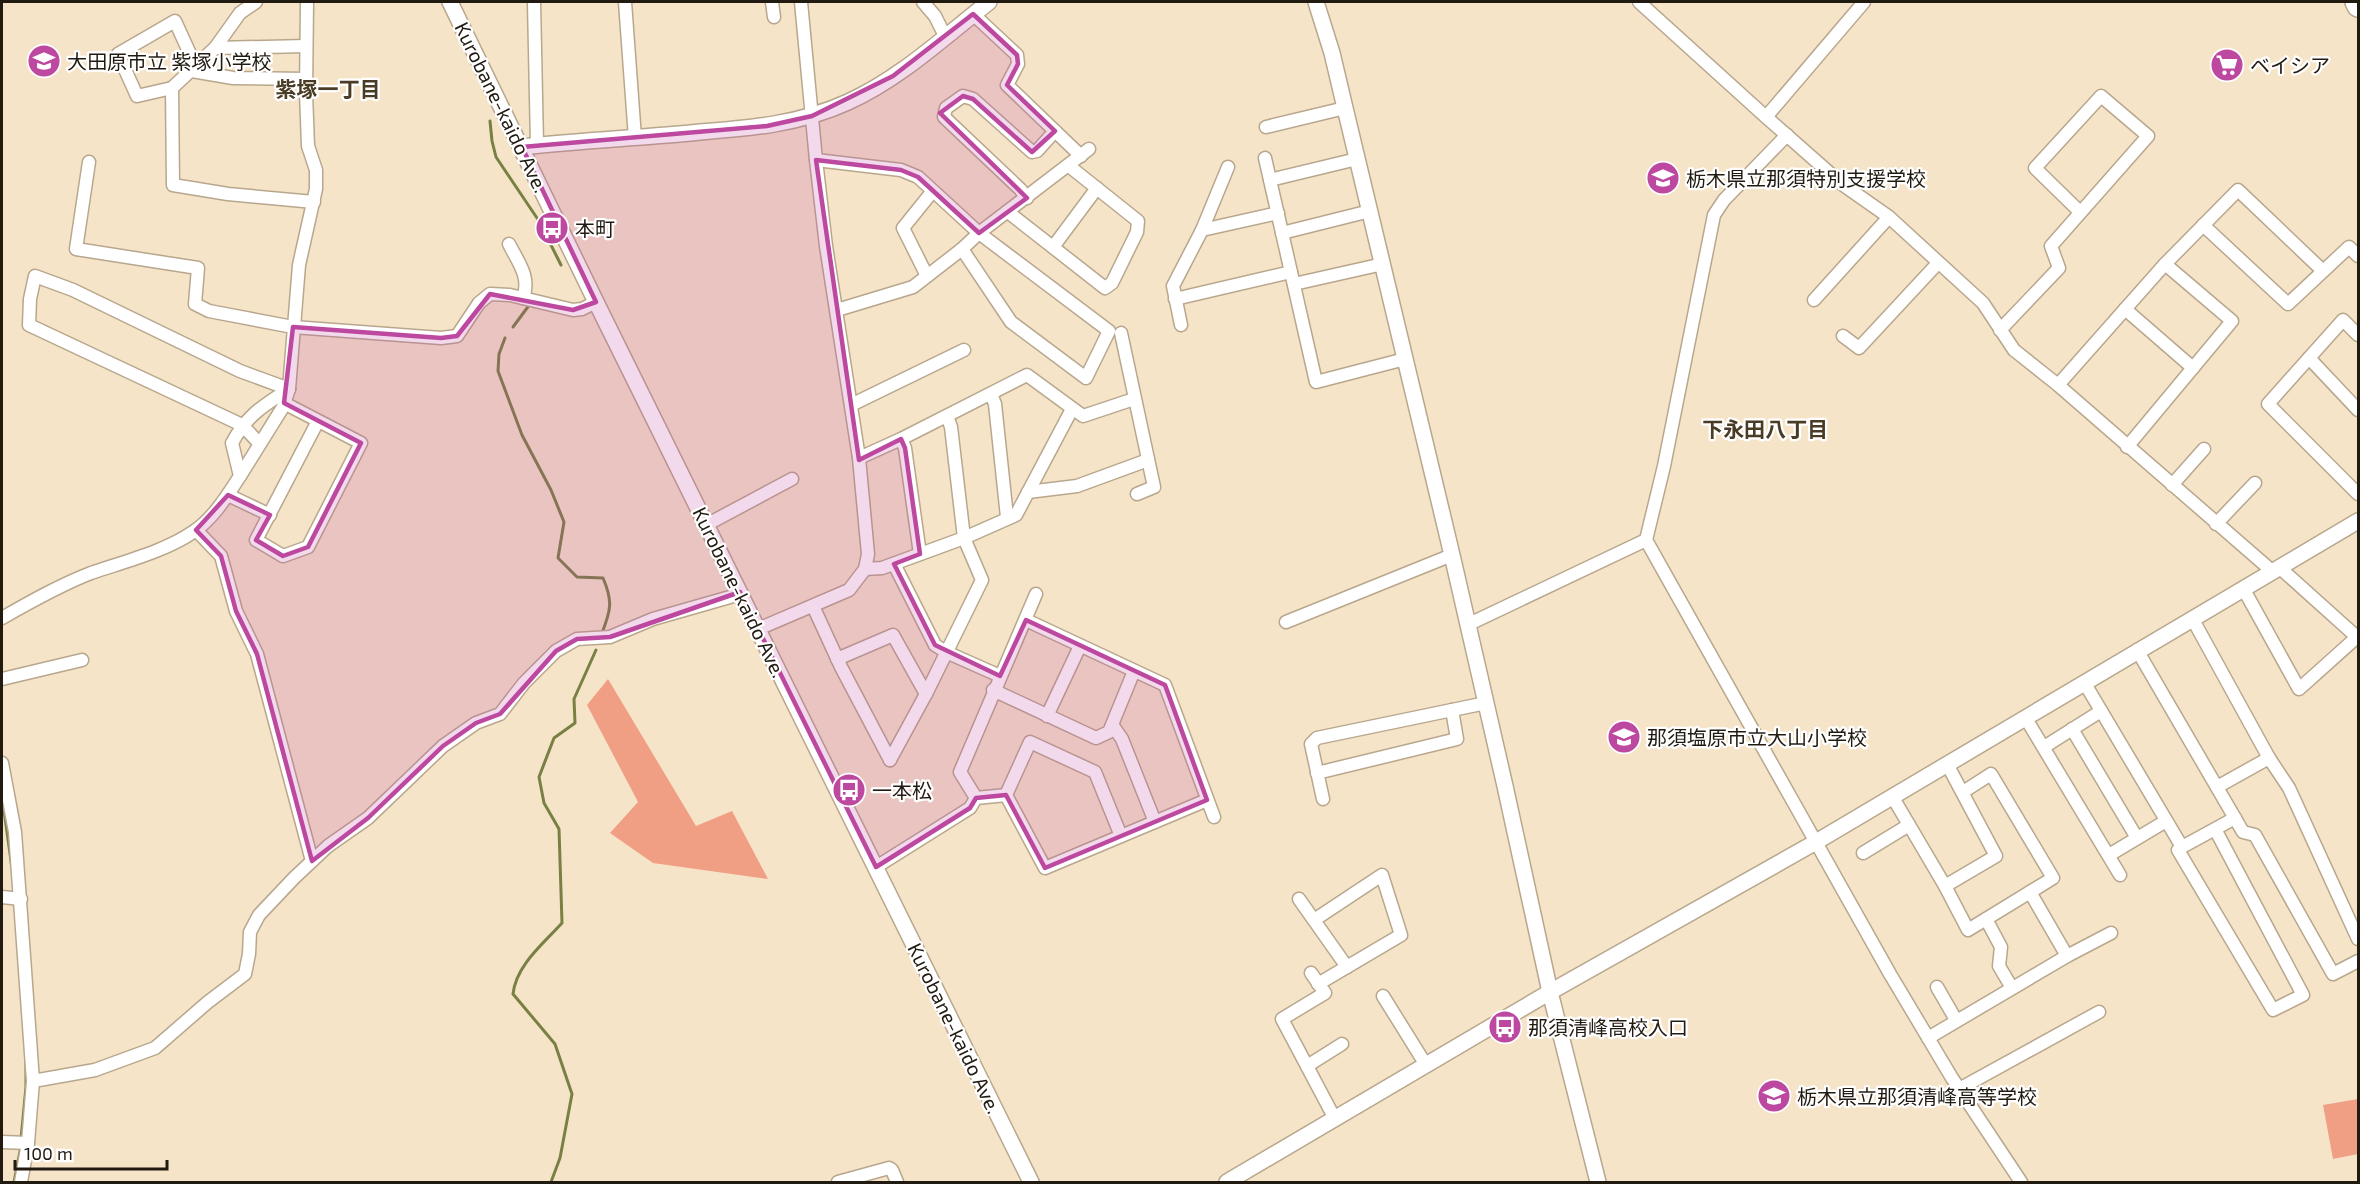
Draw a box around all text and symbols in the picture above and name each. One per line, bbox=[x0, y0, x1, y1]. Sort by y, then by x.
street label: Kurobane-kaido Ave. bbox=[450, 18, 554, 196]
school or university icon: 大田原市立 紫塚小学校 bbox=[26, 43, 62, 79]
supermarket icon: ベイシア bbox=[2209, 47, 2245, 83]
place label: 大田原市立 紫塚小学校 bbox=[67, 49, 271, 73]
place label: ベイシア bbox=[2250, 53, 2330, 77]
district label: 紫塚一丁目 bbox=[276, 76, 381, 101]
school or university icon: 栃木県立那須特別支援学校 bbox=[1645, 160, 1681, 196]
place label: 栃木県立那須特別支援学校 bbox=[1686, 166, 1926, 190]
bus stop icon: 本町 bbox=[534, 210, 570, 246]
place label: 本町 bbox=[575, 216, 615, 240]
district label: 下永田八丁目 bbox=[1702, 416, 1828, 441]
street label: Kurobane-kaido Ave. bbox=[688, 503, 792, 681]
school or university icon: 那須塩原市立大山小学校 bbox=[1606, 719, 1642, 755]
place label: 那須塩原市立大山小学校 bbox=[1647, 725, 1867, 749]
bus stop icon: 一本松 bbox=[831, 772, 867, 808]
place label: 一本松 bbox=[872, 778, 932, 802]
street label: Kurobane-kaido Ave. bbox=[903, 939, 1007, 1117]
bus stop icon: 那須清峰高校入口 bbox=[1487, 1009, 1523, 1045]
place label: 那須清峰高校入口 bbox=[1528, 1015, 1688, 1039]
school or university icon: 栃木県立那須清峰高等学校 bbox=[1756, 1078, 1792, 1114]
place label: 栃木県立那須清峰高等学校 bbox=[1797, 1084, 2037, 1108]
scale bar bbox=[15, 1133, 166, 1171]
text: 100 m bbox=[24, 1142, 73, 1164]

